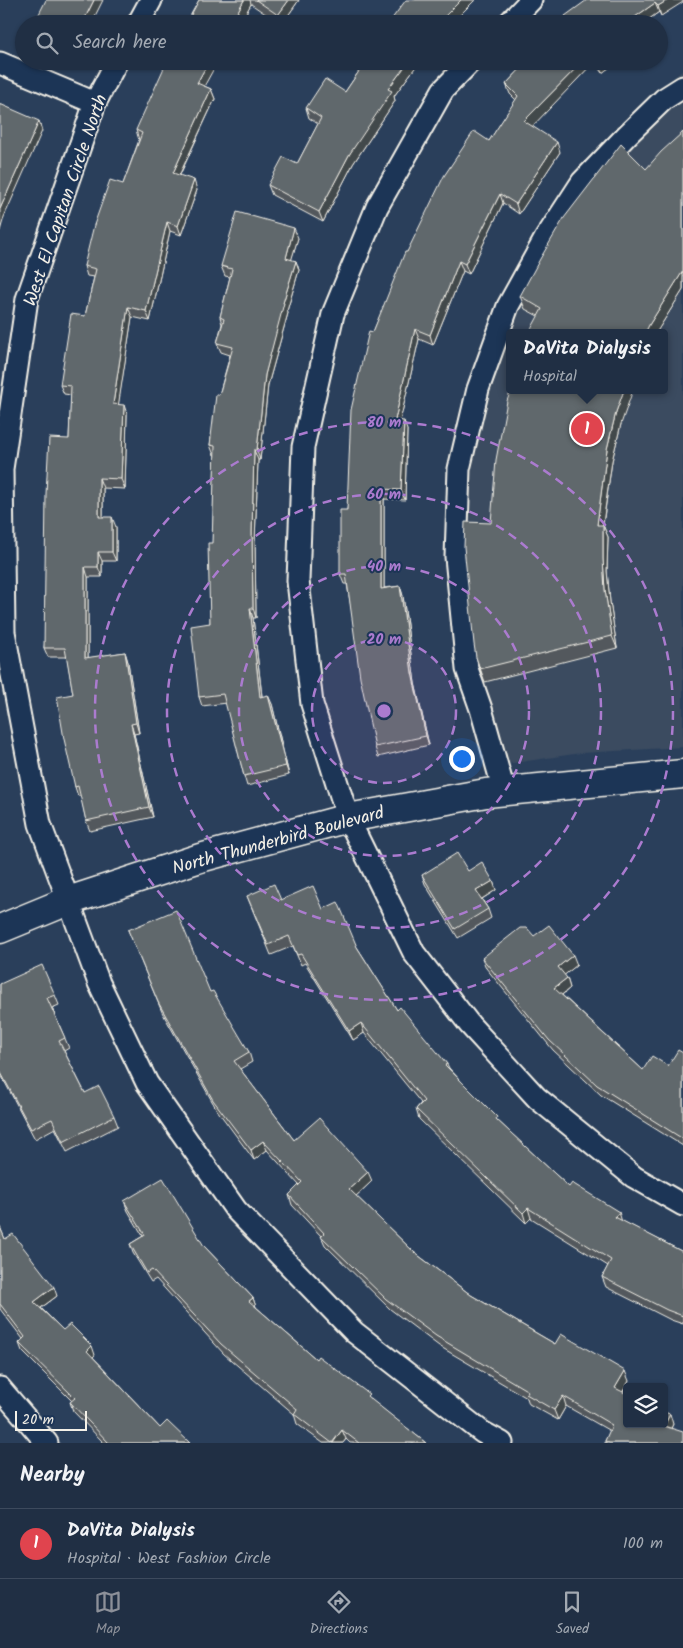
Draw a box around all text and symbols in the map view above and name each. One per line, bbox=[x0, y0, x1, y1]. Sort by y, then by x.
search box bbox=[15, 15, 668, 70]
text: Search here bbox=[73, 28, 167, 58]
icon: search bbox=[33, 29, 61, 57]
street label: West El Capitan Circle North bbox=[17, 91, 116, 310]
popup bbox=[506, 329, 668, 394]
text: DaVita Dialysis bbox=[523, 334, 651, 364]
text: Hospital bbox=[523, 364, 577, 389]
pin: 1 bbox=[571, 410, 603, 448]
text: 80 m bbox=[367, 411, 401, 435]
text: 60 m bbox=[367, 483, 401, 507]
text: 40 m bbox=[367, 555, 401, 579]
text: 20 m bbox=[367, 628, 401, 652]
centre of rings bbox=[375, 702, 393, 720]
your location bbox=[449, 746, 475, 772]
street label: North Thunderbird Boulevard bbox=[169, 799, 389, 884]
map controls bbox=[623, 1383, 668, 1428]
button: layers bbox=[623, 1383, 668, 1428]
scale bar bbox=[15, 1408, 88, 1431]
text: 20 m bbox=[22, 1409, 54, 1431]
text: Nearby bbox=[20, 1459, 85, 1492]
text: DaVita Dialysis bbox=[67, 1516, 195, 1546]
text: 1 bbox=[34, 1531, 38, 1556]
text: 100 m bbox=[623, 1531, 663, 1556]
text: Hospital · West Fashion Circle bbox=[67, 1546, 271, 1571]
tab: Map bbox=[94, 1588, 122, 1640]
tab: Directions bbox=[310, 1588, 368, 1640]
tab: Saved bbox=[556, 1588, 589, 1640]

